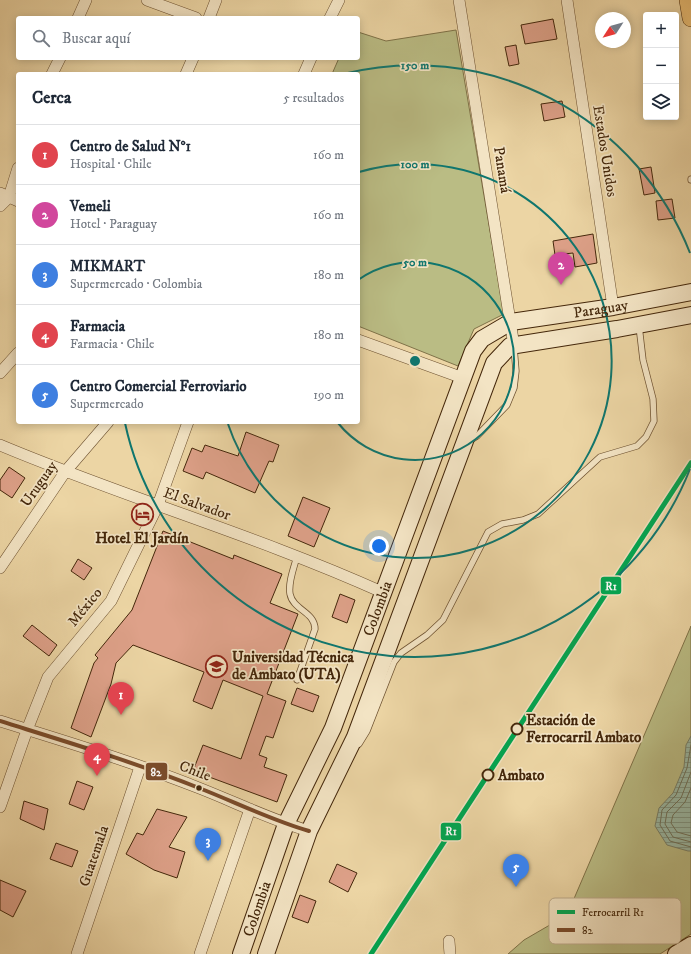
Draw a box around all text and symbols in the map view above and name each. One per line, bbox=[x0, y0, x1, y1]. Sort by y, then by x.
north arrow bbox=[595, 12, 631, 48]
map controls bbox=[643, 12, 679, 120]
button: + bbox=[643, 12, 679, 48]
search box bbox=[16, 16, 360, 60]
icon: search bbox=[30, 27, 52, 49]
text: Buscar aquí bbox=[62, 29, 130, 48]
button: − bbox=[643, 48, 679, 84]
text: 150 m bbox=[401, 58, 429, 73]
button: layers bbox=[643, 84, 679, 120]
text: Cerca bbox=[32, 87, 71, 109]
text: 5 resultados bbox=[283, 90, 344, 106]
street label: Estados Unidos bbox=[588, 104, 622, 198]
text: Centro de Salud N°1 bbox=[70, 137, 191, 156]
street label: Panamá bbox=[489, 145, 515, 195]
text: 1 bbox=[43, 147, 47, 163]
text: 160 m bbox=[313, 147, 344, 163]
text: Hospital · Chile bbox=[70, 156, 152, 172]
text: 100 m bbox=[401, 157, 429, 172]
text: Vemeli bbox=[70, 197, 111, 216]
text: 2 bbox=[42, 207, 48, 223]
text: 160 m bbox=[313, 207, 344, 223]
text: Hotel · Paraguay bbox=[70, 216, 157, 232]
pin: 2 bbox=[548, 252, 574, 285]
text: 50 m bbox=[402, 255, 427, 270]
text: MIKMART bbox=[70, 257, 145, 276]
text: 3 bbox=[43, 267, 47, 283]
text: 180 m bbox=[313, 267, 344, 283]
text: Supermercado · Colombia bbox=[70, 276, 202, 292]
street label: Paraguay bbox=[572, 295, 631, 322]
text: Farmacia bbox=[70, 317, 125, 336]
text: 4 bbox=[41, 327, 49, 343]
text: 180 m bbox=[313, 327, 344, 343]
text: Farmacia · Chile bbox=[70, 336, 154, 352]
centre of rings bbox=[408, 354, 422, 368]
text: Centro Comercial Ferroviario bbox=[70, 377, 247, 396]
text: 5 bbox=[42, 387, 48, 403]
text: 190 m bbox=[313, 387, 344, 403]
text: Supermercado bbox=[70, 396, 144, 412]
street label: Uruguay bbox=[16, 457, 62, 511]
street label: El Salvador bbox=[161, 483, 234, 525]
hotel icon: Hotel El Jardín bbox=[129, 502, 155, 528]
place label: Hotel El Jardín bbox=[95, 529, 189, 548]
your location bbox=[369, 536, 389, 556]
line badge: R1 bbox=[600, 576, 622, 595]
street label: Colombia bbox=[358, 578, 397, 639]
text: R1 bbox=[605, 580, 617, 594]
street label: México bbox=[64, 584, 106, 630]
place label: Universidad Técnica de Ambato (UTA) bbox=[232, 648, 354, 684]
school or university icon: Universidad Técnica de Ambato (UTA) bbox=[204, 653, 230, 679]
pin: 1 bbox=[108, 682, 134, 715]
place label: Estación de Ferrocarril Ambato bbox=[526, 711, 642, 747]
marker: Estación de Ferrocarril Ambato bbox=[510, 722, 524, 736]
pin: 4 bbox=[84, 743, 110, 776]
street label: Chile bbox=[176, 756, 214, 786]
line badge: 82 bbox=[145, 762, 168, 781]
text: 82 bbox=[151, 766, 162, 780]
place label: Ambato bbox=[497, 766, 545, 785]
marker: Ambato bbox=[481, 768, 495, 782]
unlabelled marker bbox=[194, 783, 204, 793]
street label: Guatemala bbox=[75, 822, 114, 889]
line badge: R1 bbox=[440, 822, 462, 841]
text: R1 bbox=[445, 825, 457, 839]
pin: 3 bbox=[195, 828, 221, 861]
pin: 5 bbox=[503, 854, 529, 887]
street label: Colombia bbox=[238, 878, 275, 939]
legend bbox=[549, 898, 681, 944]
text: Ferrocarril R1 bbox=[582, 906, 644, 920]
text: 82 bbox=[582, 924, 594, 938]

